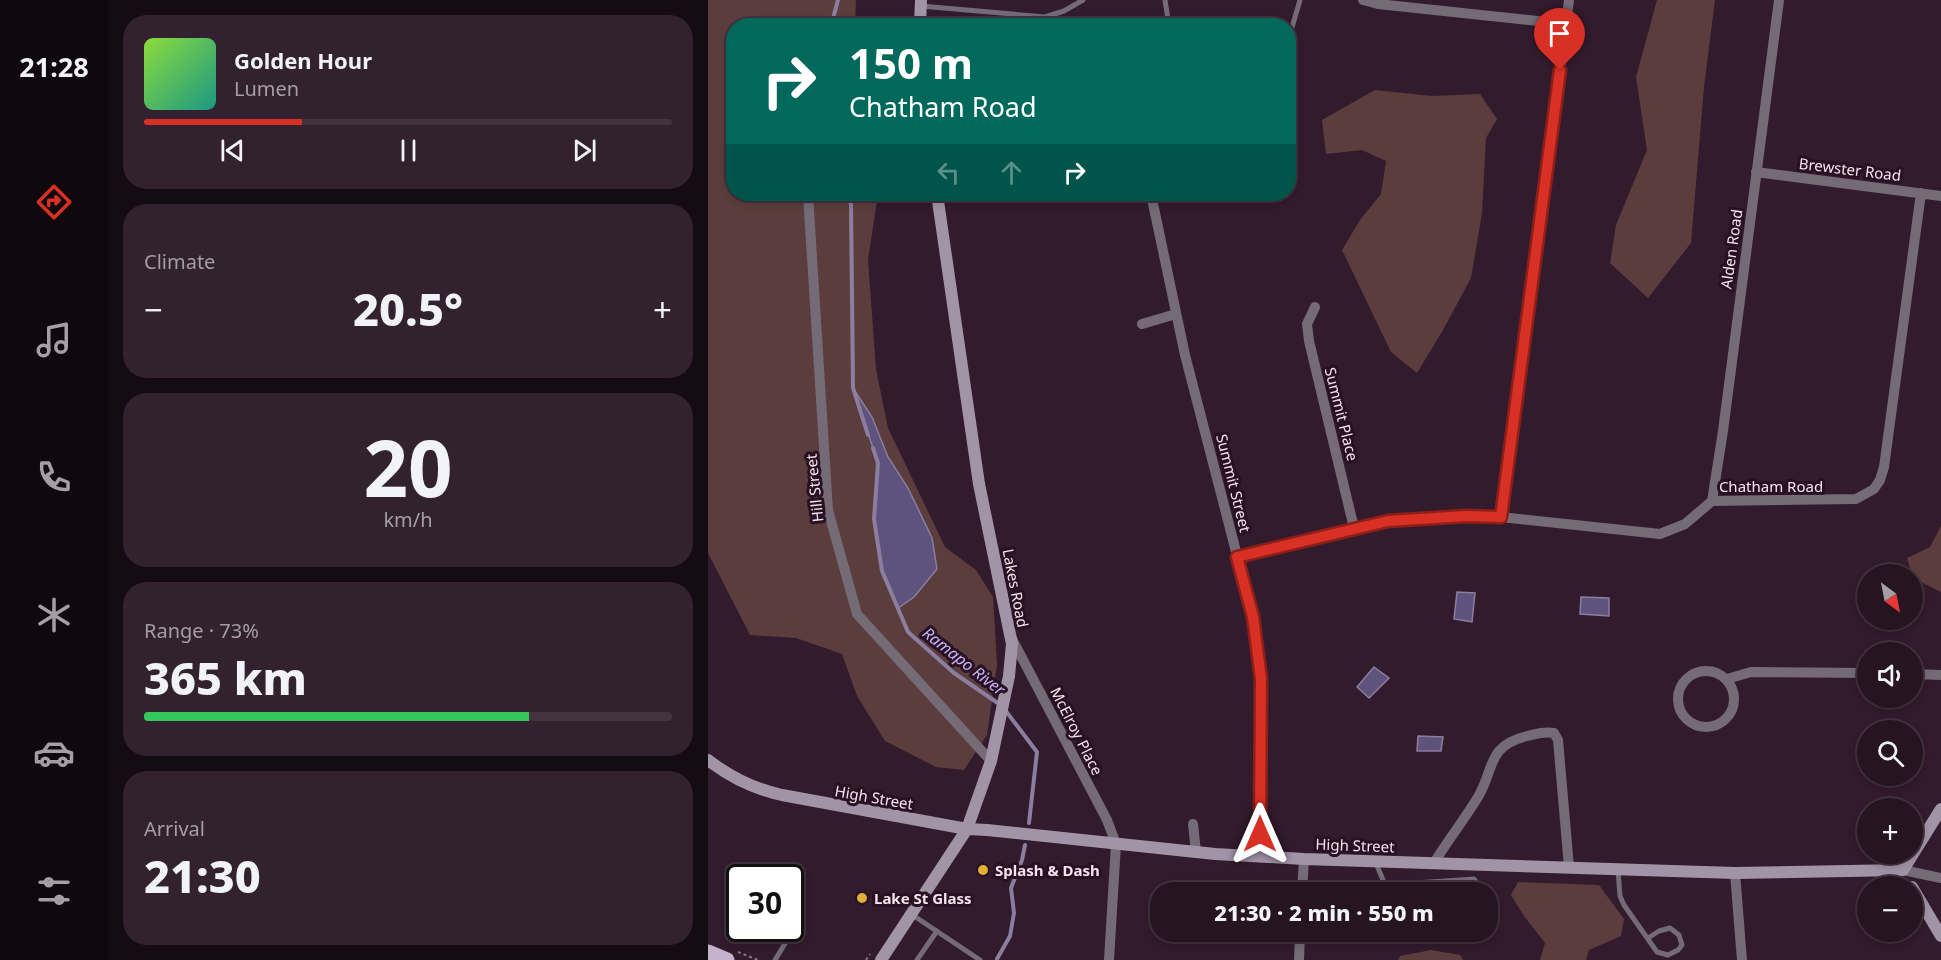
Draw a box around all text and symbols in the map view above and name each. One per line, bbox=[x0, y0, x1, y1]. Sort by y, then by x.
pin bbox=[1534, 8, 1585, 70]
icon: arrive bbox=[1543, 17, 1576, 50]
text: 150 m bbox=[849, 34, 973, 91]
icon: right bbox=[750, 42, 828, 120]
text: Golden Hour bbox=[234, 45, 372, 75]
text: 21:28 bbox=[19, 48, 89, 85]
text: Lumen bbox=[234, 75, 299, 102]
text: Chatham Road bbox=[849, 88, 1037, 125]
icon: previous bbox=[216, 134, 249, 167]
icon: pause bbox=[392, 134, 425, 167]
icon: next bbox=[568, 134, 601, 167]
street label: Brewster Road bbox=[1798, 153, 1902, 185]
icon: left bbox=[932, 156, 965, 189]
icon: ahead bbox=[995, 156, 1028, 189]
icon: right bbox=[1058, 156, 1091, 189]
icon: directions bbox=[33, 181, 75, 223]
street label: Alden Road bbox=[1716, 208, 1746, 290]
text: Climate bbox=[144, 248, 215, 275]
text: 20.5° bbox=[353, 278, 463, 339]
text: − bbox=[144, 287, 163, 332]
text: + bbox=[653, 287, 672, 332]
icon: music bbox=[33, 319, 75, 361]
street label: Summit Place bbox=[1321, 365, 1363, 463]
text: 20 bbox=[363, 414, 453, 520]
street label: Summit Street bbox=[1212, 432, 1256, 535]
street label: Hill Street bbox=[800, 452, 828, 523]
icon: phone bbox=[33, 456, 75, 498]
street label: Chatham Road bbox=[1719, 476, 1823, 496]
text: km/h bbox=[383, 506, 433, 533]
street label: Lakes Road bbox=[999, 547, 1033, 629]
north arrow bbox=[1857, 564, 1923, 630]
map controls bbox=[1857, 564, 1923, 942]
icon: climate bbox=[33, 594, 75, 636]
text: Range · 73% bbox=[144, 617, 259, 644]
water label: Ramapo River bbox=[918, 622, 1010, 700]
button: sound bbox=[1857, 642, 1923, 708]
text: 365 km bbox=[144, 647, 307, 708]
street label: McElroy Place bbox=[1046, 684, 1108, 778]
button: search bbox=[1857, 720, 1923, 786]
icon: car bbox=[33, 732, 75, 774]
street label: High Street bbox=[833, 780, 915, 814]
button: + bbox=[1857, 798, 1923, 864]
position arrow bbox=[1228, 802, 1292, 866]
text: Arrival bbox=[144, 815, 205, 842]
street label: High Street bbox=[1315, 834, 1396, 856]
text: 21:30 bbox=[144, 845, 261, 906]
place label: Splash & Dash bbox=[995, 860, 1100, 880]
marker: Splash & Dash bbox=[976, 863, 990, 877]
speed limit sign: 30 bbox=[726, 864, 804, 942]
icon: filters bbox=[33, 870, 75, 912]
button: − bbox=[1857, 876, 1923, 942]
place label: Lake St Glass bbox=[874, 888, 972, 908]
marker: Lake St Glass bbox=[855, 891, 869, 905]
text: 21:30 · 2 min · 550 m bbox=[1214, 897, 1434, 927]

